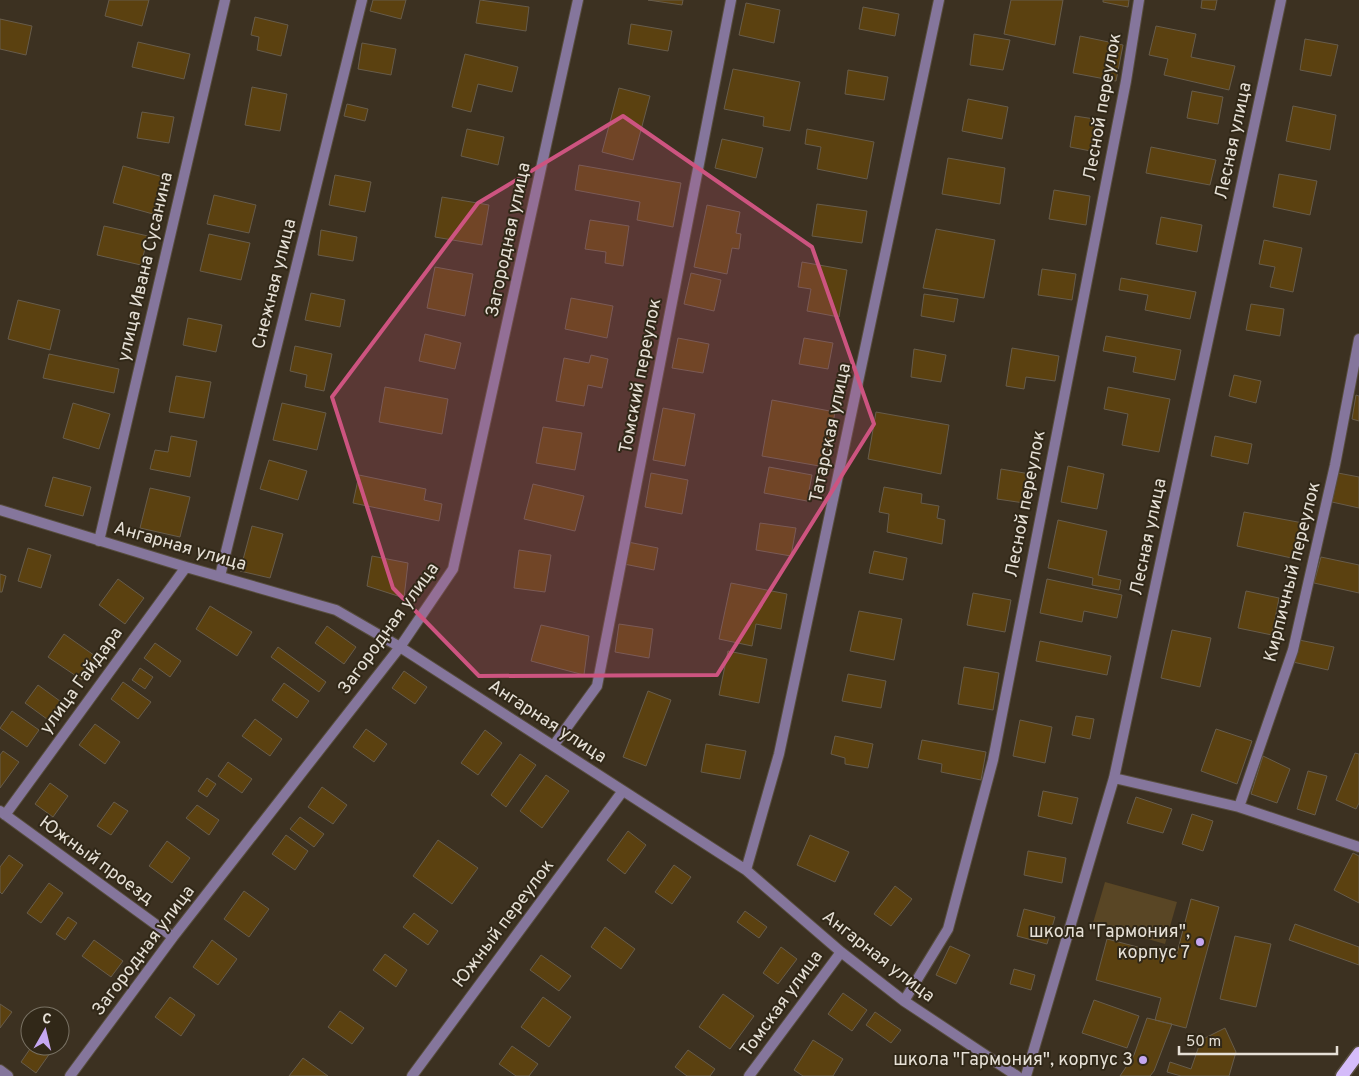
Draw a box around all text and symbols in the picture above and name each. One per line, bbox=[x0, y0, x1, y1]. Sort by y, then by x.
street label: Лесной переулок bbox=[1079, 31, 1127, 183]
street label: Лесная улица bbox=[1210, 80, 1258, 202]
street label: Загородная улица bbox=[481, 160, 537, 320]
street label: улица Ивана Сусанина bbox=[113, 170, 179, 364]
street label: Снежная улица bbox=[248, 216, 302, 352]
street label: Томский переулок bbox=[615, 297, 667, 455]
street label: Татарская улица bbox=[805, 361, 857, 505]
street label: Лесной переулок bbox=[1000, 428, 1052, 580]
street label: Лесная улица bbox=[1125, 476, 1173, 598]
street label: Кирпичный переулок bbox=[1259, 479, 1327, 665]
street label: Ангарная улица bbox=[111, 517, 249, 577]
street label: Загородная улица bbox=[333, 558, 445, 700]
street label: улица Гайдара bbox=[35, 623, 129, 739]
street label: Ангарная улица bbox=[483, 675, 611, 769]
street label: Южный проезд bbox=[34, 812, 158, 910]
street label: Южный переулок bbox=[448, 855, 560, 993]
street label: Загородная улица bbox=[87, 881, 201, 1021]
street label: Ангарная улица bbox=[817, 906, 939, 1008]
place label: школа "Гармония", корпус 7 bbox=[1029, 921, 1190, 965]
marker: школа "Гармония", корпус 7 bbox=[1194, 936, 1206, 948]
street label: Томская улица bbox=[736, 946, 828, 1062]
north arrow bbox=[20, 1006, 70, 1056]
text: С bbox=[41, 1011, 52, 1029]
scale bar bbox=[1179, 1024, 1336, 1056]
text: 50 m bbox=[1186, 1033, 1221, 1052]
place label: школа "Гармония", корпус 3 bbox=[893, 1049, 1133, 1072]
marker: школа "Гармония", корпус 3 bbox=[1137, 1054, 1149, 1066]

